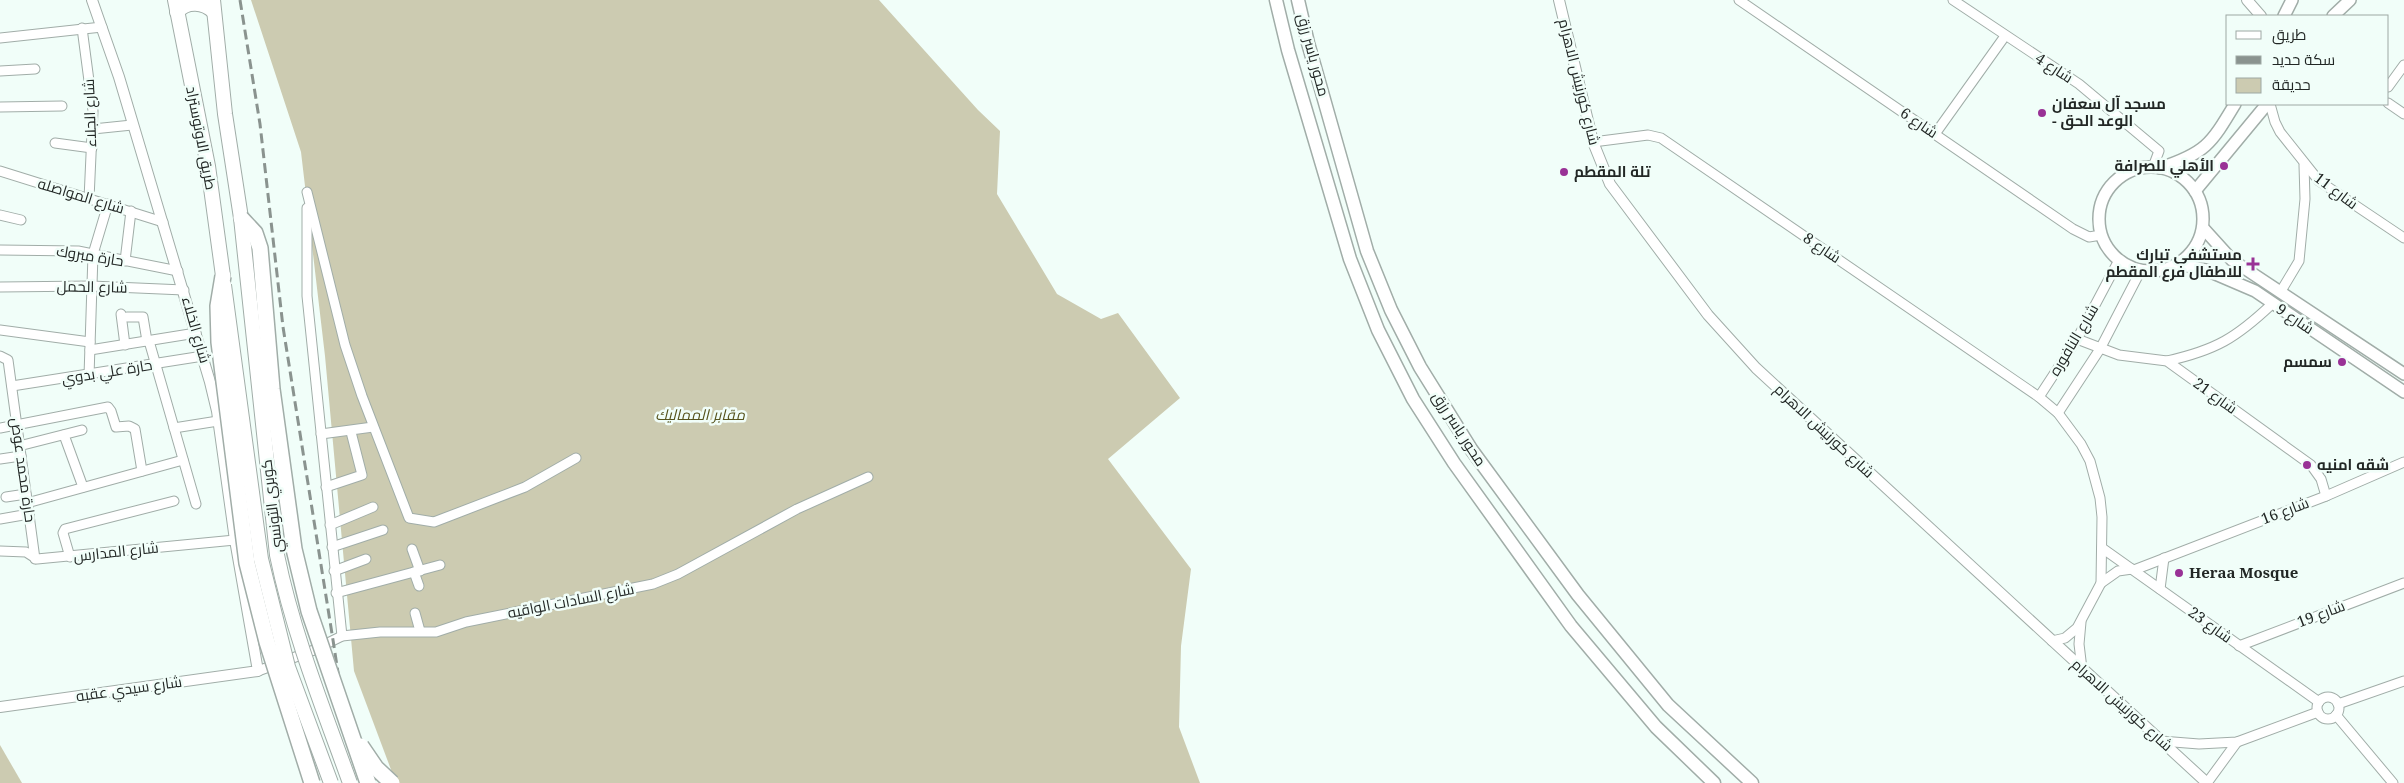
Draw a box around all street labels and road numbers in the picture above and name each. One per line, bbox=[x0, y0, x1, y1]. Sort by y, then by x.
street label: محور ياسر رزق bbox=[1292, 11, 1335, 99]
street label: شارع كورنيش الاهرام bbox=[1553, 16, 1605, 148]
street label: شارع 4 bbox=[2031, 48, 2077, 88]
street label: شارع الجلاء bbox=[78, 78, 102, 148]
street label: طريق الاوتوستراد bbox=[181, 84, 222, 192]
street label: شارع 6 bbox=[1896, 102, 1942, 144]
street label: شارع 11 bbox=[2310, 167, 2362, 215]
street label: شارع المواصله bbox=[35, 172, 127, 220]
street label: شارع 8 bbox=[1799, 227, 1845, 269]
street label: حارة مبروك bbox=[55, 240, 125, 270]
street label: شارع الحمل bbox=[56, 275, 128, 299]
street label: شارع الخلاء bbox=[176, 294, 216, 366]
street label: شارع 9 bbox=[2272, 298, 2318, 340]
street label: شارع النافوره bbox=[2044, 300, 2104, 380]
street label: حارة علي بدوي bbox=[60, 354, 154, 391]
street label: شارع 21 bbox=[2188, 372, 2242, 420]
street label: شارع كورنيش الاهرام bbox=[1769, 379, 1879, 483]
street label: محور ياسر رزق bbox=[1427, 387, 1491, 470]
street label: حارة محمد عوض bbox=[6, 416, 41, 524]
street label: كوبري التونسي bbox=[255, 458, 290, 554]
street label: شارع 16 bbox=[2258, 492, 2312, 530]
street label: شارع المدارس bbox=[72, 537, 160, 567]
street label: شارع السادات الواقيه bbox=[506, 578, 636, 624]
street label: شارع 19 bbox=[2294, 595, 2348, 633]
street label: شارع 23 bbox=[2183, 601, 2237, 649]
street label: شارع كورنيش الاهرام bbox=[2067, 653, 2177, 757]
street label: شارع سيدي عقبه bbox=[75, 671, 183, 708]

